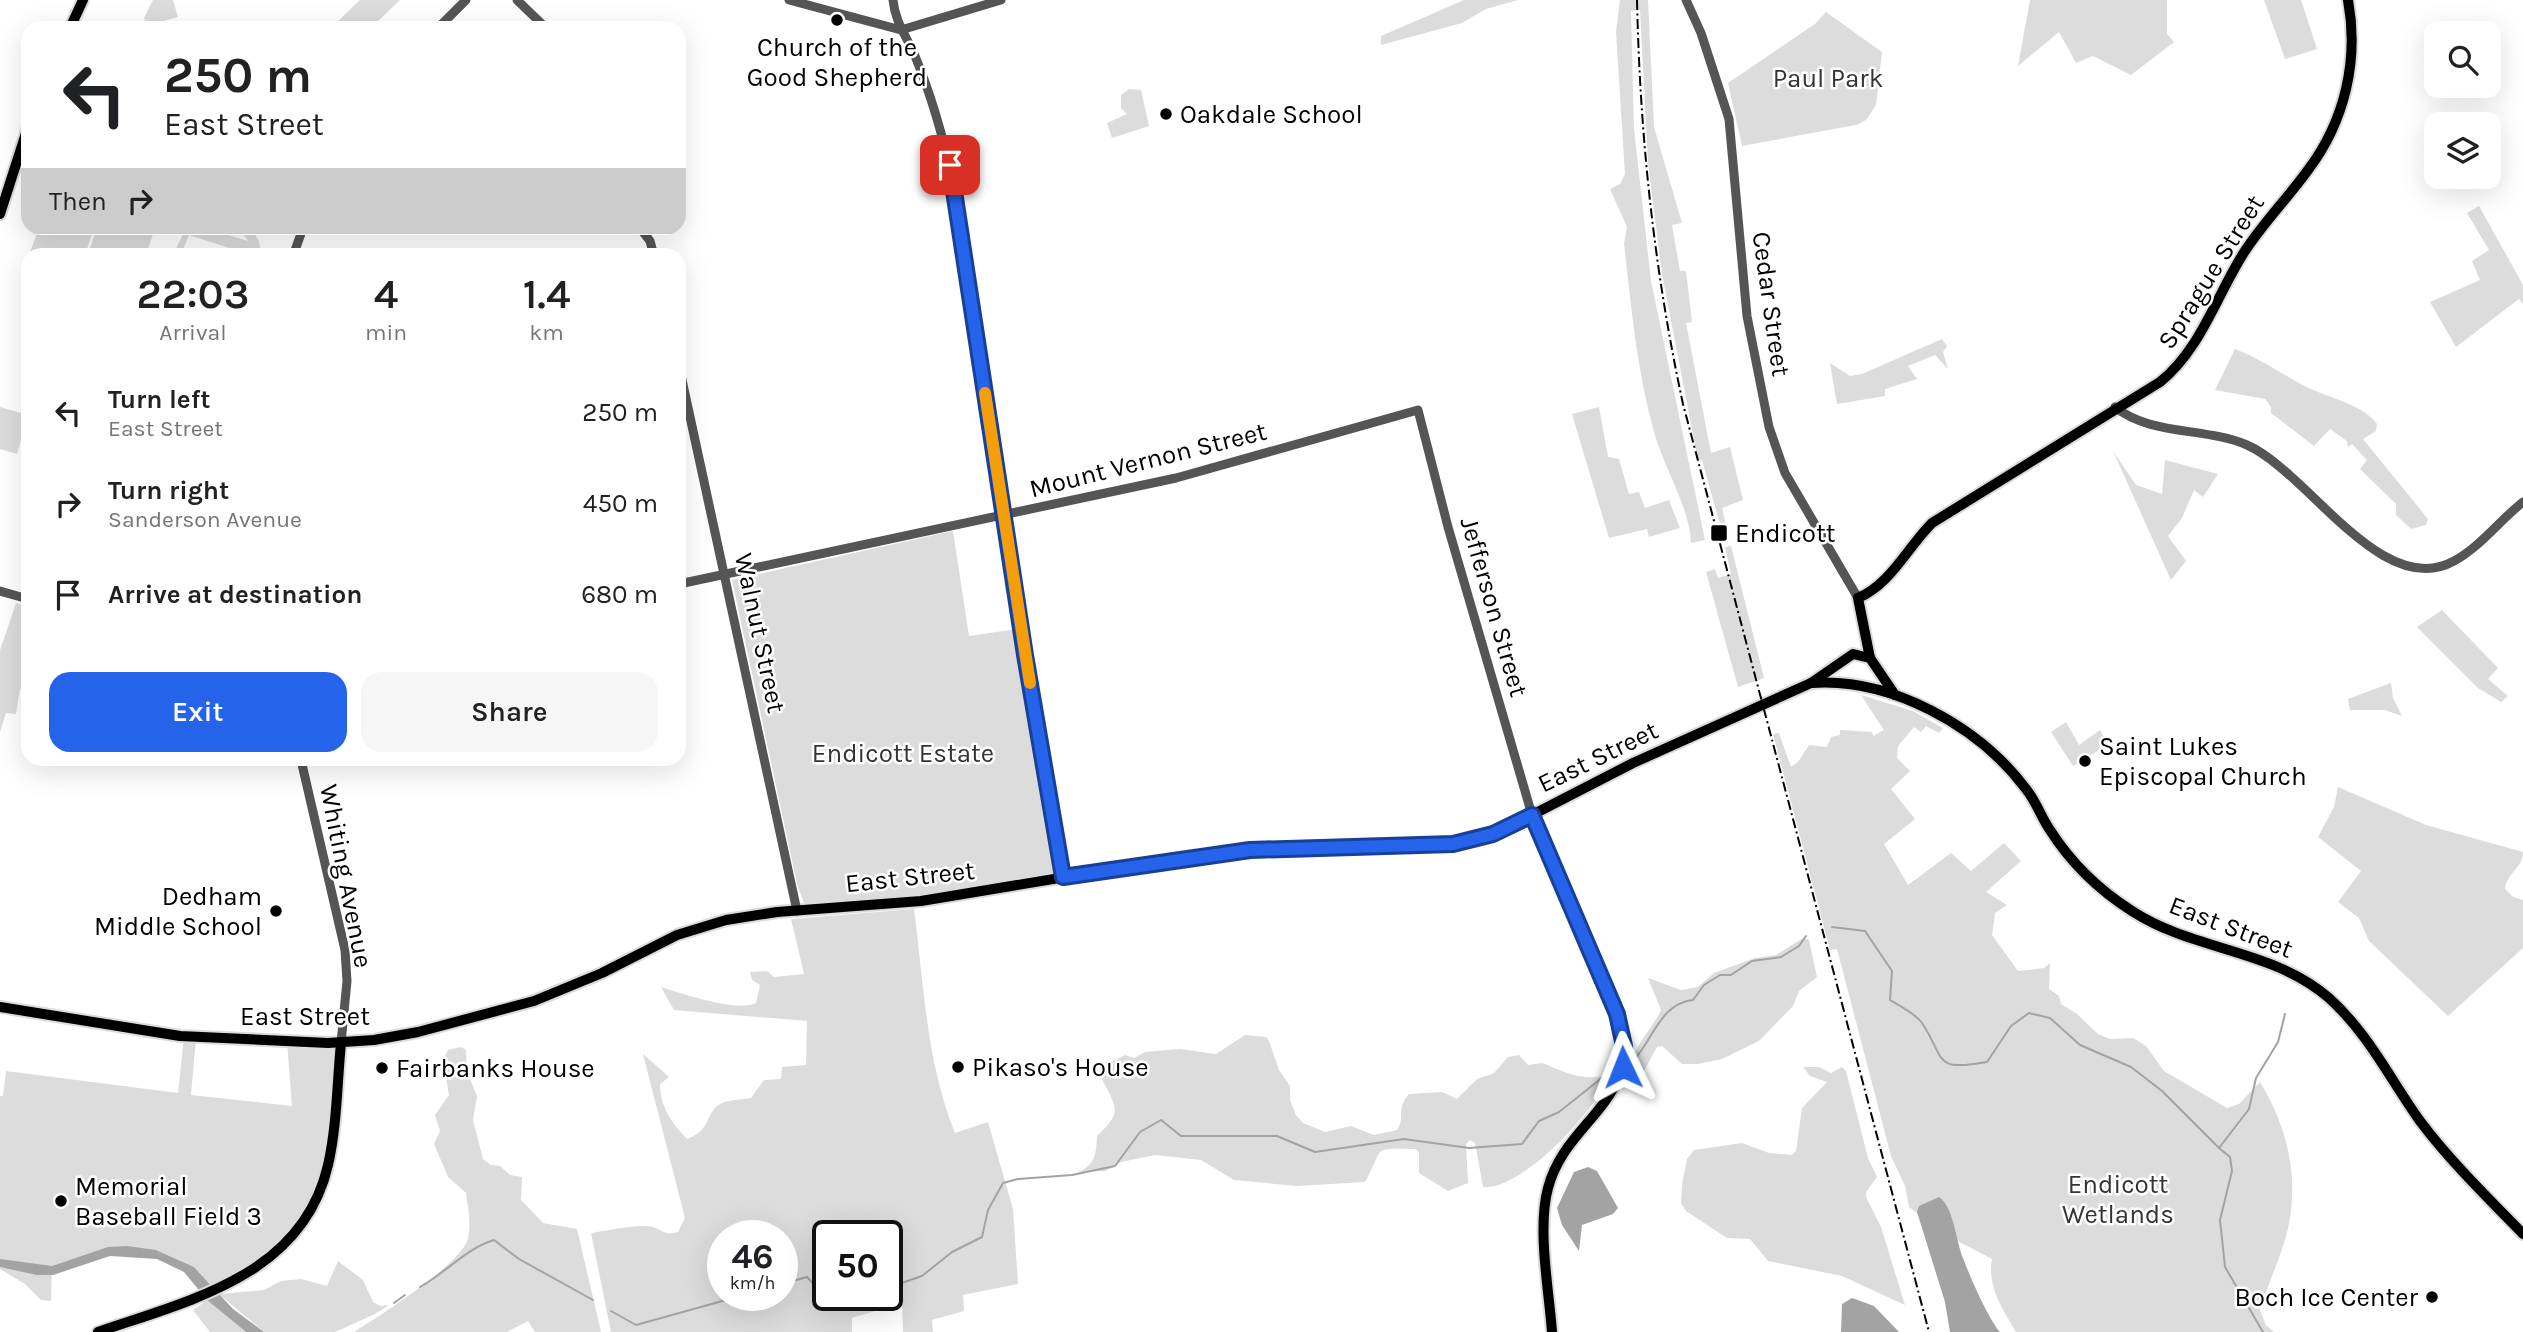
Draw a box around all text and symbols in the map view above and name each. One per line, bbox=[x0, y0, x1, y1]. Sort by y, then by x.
marker: Church of the Good Shepherd bbox=[829, 12, 845, 28]
map controls bbox=[2424, 21, 2501, 189]
button: search bbox=[2424, 21, 2501, 98]
place label: Church of the Good Shepherd bbox=[747, 32, 927, 93]
text: 250 m bbox=[164, 47, 312, 104]
icon: left bbox=[49, 49, 140, 140]
park label: Paul Park bbox=[1773, 63, 1883, 94]
place label: Oakdale School bbox=[1180, 99, 1363, 130]
text: East Street bbox=[164, 106, 324, 143]
marker: Oakdale School bbox=[1158, 106, 1174, 122]
button: layers bbox=[2424, 112, 2501, 189]
pin bbox=[920, 135, 980, 195]
icon: arrive bbox=[931, 146, 969, 184]
icon: right bbox=[121, 182, 159, 220]
text: Then bbox=[49, 186, 107, 217]
street label: Sprague Street bbox=[2151, 189, 2271, 355]
street label: Cedar Street bbox=[1745, 230, 1797, 379]
text: 22:03 bbox=[136, 269, 249, 319]
text: 4 bbox=[374, 269, 398, 319]
text: 1.4 bbox=[523, 269, 571, 319]
text: Arrival bbox=[159, 319, 227, 346]
text: min bbox=[365, 319, 407, 346]
text: km bbox=[529, 319, 564, 346]
text: Turn left bbox=[108, 384, 210, 415]
icon: left bbox=[49, 394, 87, 432]
text: 250 m bbox=[582, 397, 658, 428]
text: East Street bbox=[108, 415, 223, 442]
street label: Mount Vernon Street bbox=[1026, 415, 1270, 504]
text: Turn right bbox=[108, 475, 229, 506]
icon: right bbox=[49, 485, 87, 523]
text: 450 m bbox=[583, 488, 658, 519]
text: Sanderson Avenue bbox=[108, 506, 302, 533]
street label: Jefferson Street bbox=[1454, 514, 1535, 701]
place label: Endicott bbox=[1735, 518, 1836, 549]
marker: Endicott bbox=[1709, 523, 1729, 543]
street label: Walnut Street bbox=[728, 550, 792, 716]
icon: arrive bbox=[49, 576, 87, 614]
text: Arrive at destination bbox=[108, 579, 362, 610]
text: 680 m bbox=[581, 579, 658, 610]
button: Exit bbox=[49, 672, 347, 752]
button: Share bbox=[361, 672, 658, 752]
street label: East Street bbox=[1533, 714, 1663, 799]
place label: Saint Lukes Episcopal Church bbox=[2099, 731, 2307, 792]
park label: Endicott Estate bbox=[812, 738, 994, 769]
marker: Saint Lukes Episcopal Church bbox=[2077, 753, 2093, 769]
street label: Whiting Avenue bbox=[313, 782, 379, 970]
street label: East Street bbox=[844, 855, 976, 899]
place label: Dedham Middle School bbox=[94, 881, 262, 942]
street label: East Street bbox=[2165, 889, 2297, 965]
marker: Dedham Middle School bbox=[268, 903, 284, 919]
street label: East Street bbox=[240, 1001, 370, 1032]
position arrow bbox=[1586, 1030, 1660, 1104]
place label: Pikaso's House bbox=[972, 1052, 1149, 1083]
place label: Fairbanks House bbox=[396, 1053, 595, 1084]
marker: Pikaso's House bbox=[950, 1059, 966, 1075]
marker: Fairbanks House bbox=[374, 1060, 390, 1076]
park label: Endicott Wetlands bbox=[2062, 1169, 2174, 1230]
place label: Memorial Baseball Field 3 bbox=[75, 1171, 262, 1232]
marker: Memorial Baseball Field 3 bbox=[53, 1193, 69, 1209]
speed limit sign: 50 bbox=[812, 1220, 903, 1311]
text: 46 bbox=[731, 1236, 774, 1277]
text: km/h bbox=[730, 1272, 775, 1294]
place label: Boch Ice Center bbox=[2235, 1282, 2419, 1313]
marker: Boch Ice Center bbox=[2424, 1289, 2440, 1305]

